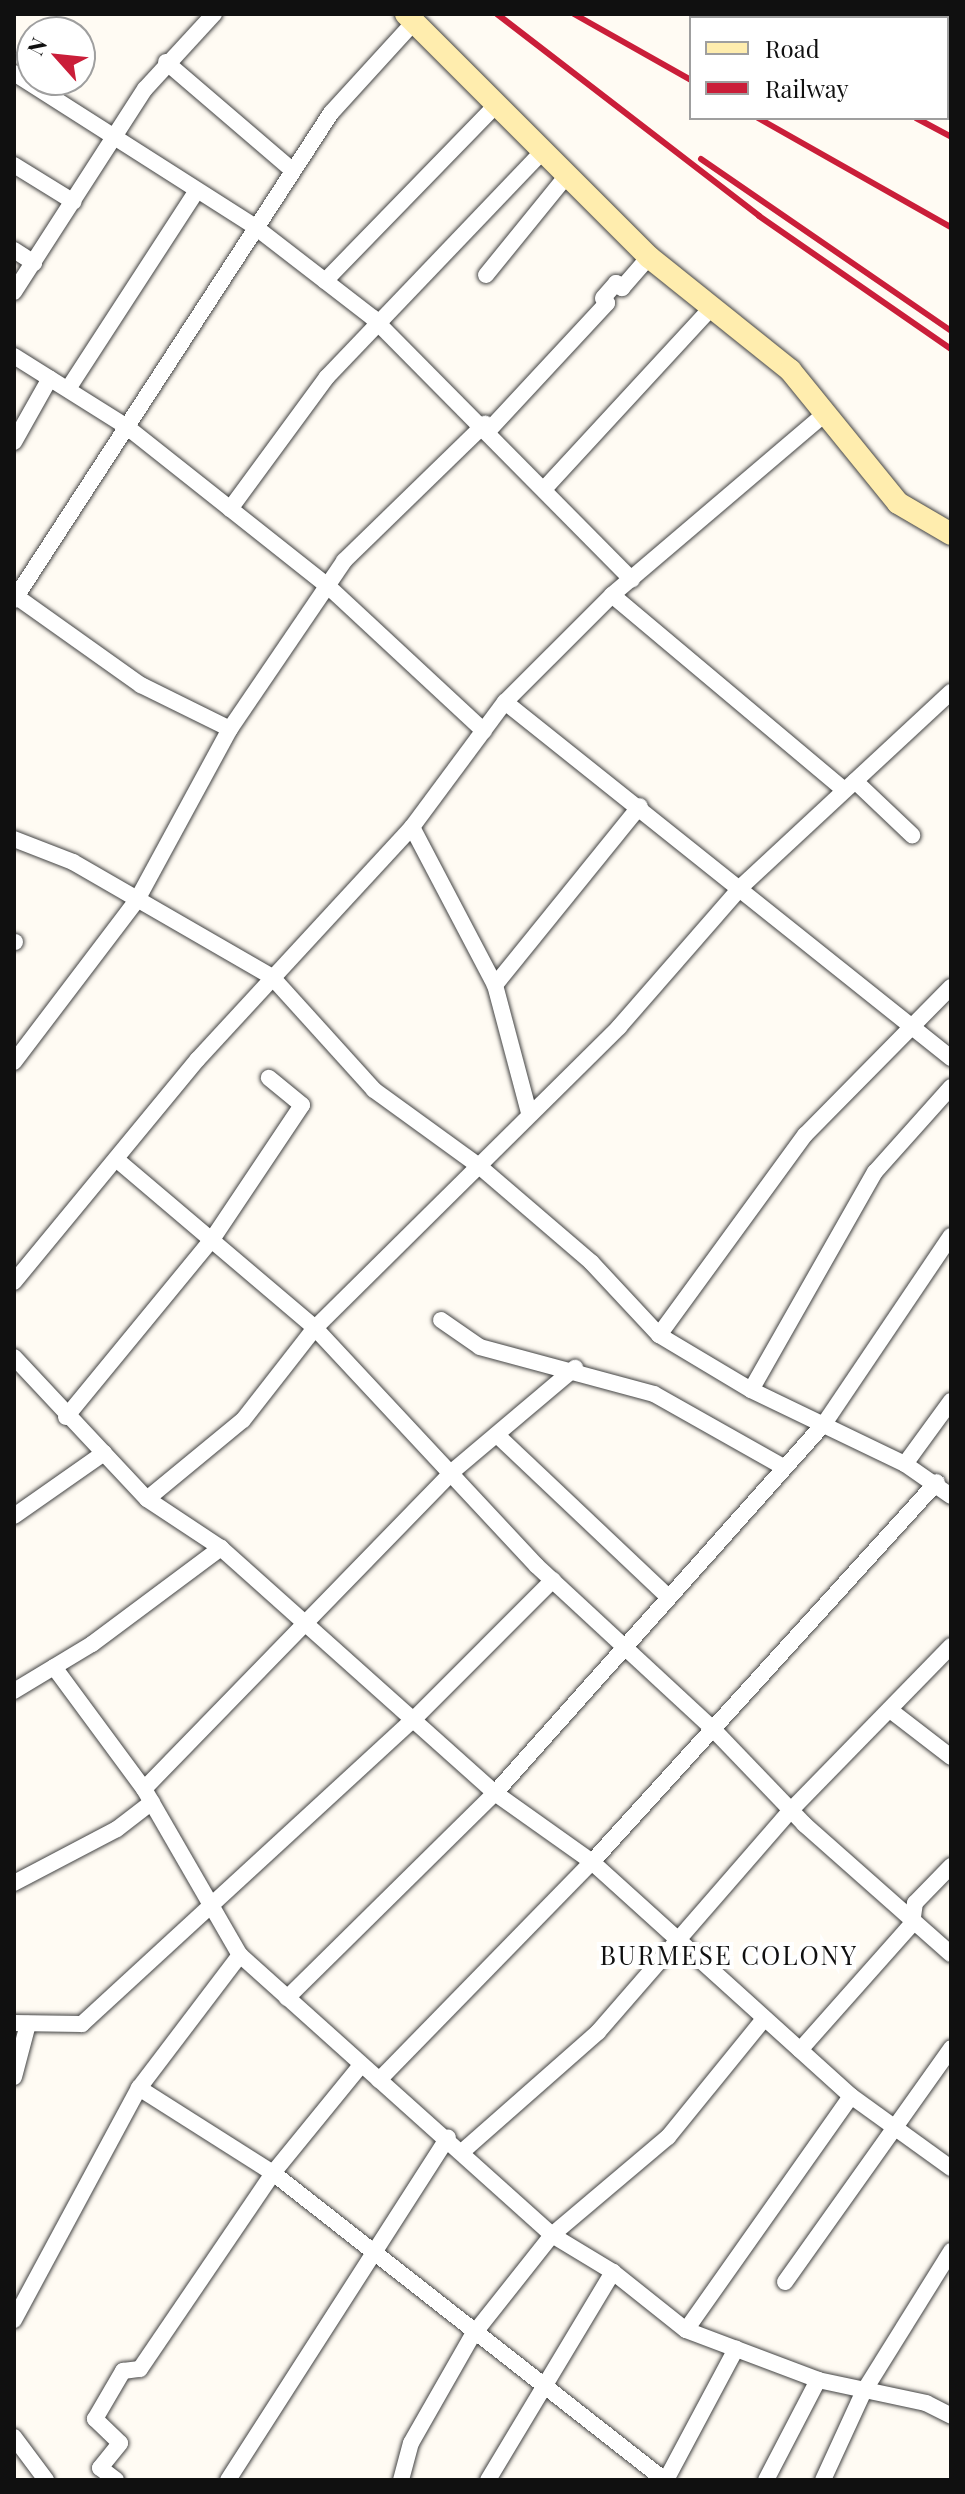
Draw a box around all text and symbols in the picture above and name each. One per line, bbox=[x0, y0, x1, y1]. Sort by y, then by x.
north arrow bbox=[16, 16, 96, 96]
legend bbox=[689, 16, 949, 120]
text: N bbox=[19, 32, 53, 60]
text: Road bbox=[765, 32, 820, 64]
text: Railway bbox=[765, 72, 849, 104]
district label: BURMESE COLONY bbox=[600, 1939, 858, 1971]

